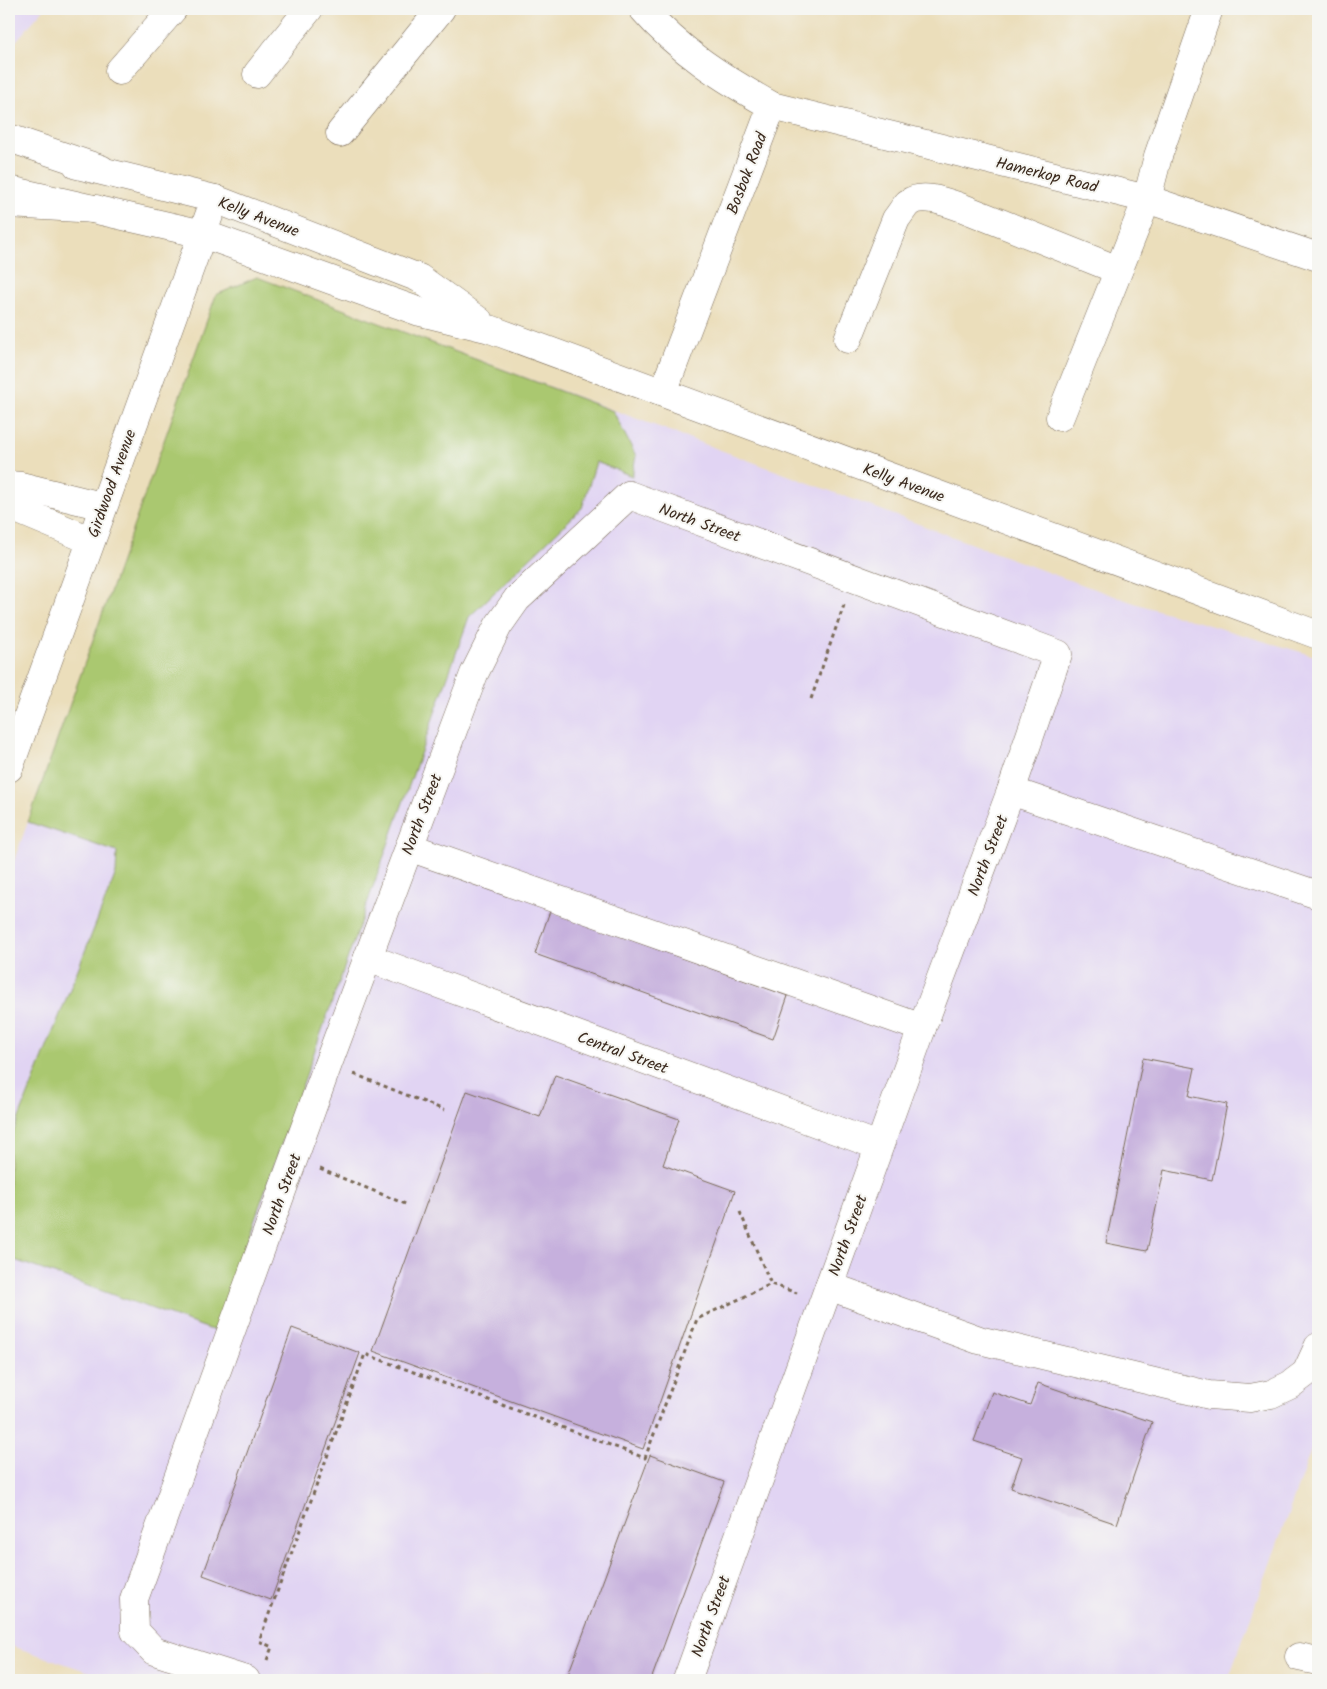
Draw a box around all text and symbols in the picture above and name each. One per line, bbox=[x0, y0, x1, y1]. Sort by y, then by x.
street label: Bosbok Road bbox=[720, 128, 775, 218]
street label: Hamerkop Road bbox=[993, 151, 1101, 200]
street label: Kelly Avenue bbox=[214, 190, 303, 244]
street label: Girdwood Avenue bbox=[81, 426, 144, 541]
street label: Kelly Avenue bbox=[859, 457, 948, 510]
street label: North Street bbox=[655, 497, 745, 550]
street label: North Street bbox=[395, 770, 450, 859]
street label: North Street bbox=[961, 811, 1016, 900]
street label: Central Street bbox=[573, 1025, 672, 1082]
street label: North Street bbox=[256, 1149, 309, 1239]
street label: North Street bbox=[822, 1190, 875, 1280]
street label: North Street bbox=[685, 1571, 738, 1661]

